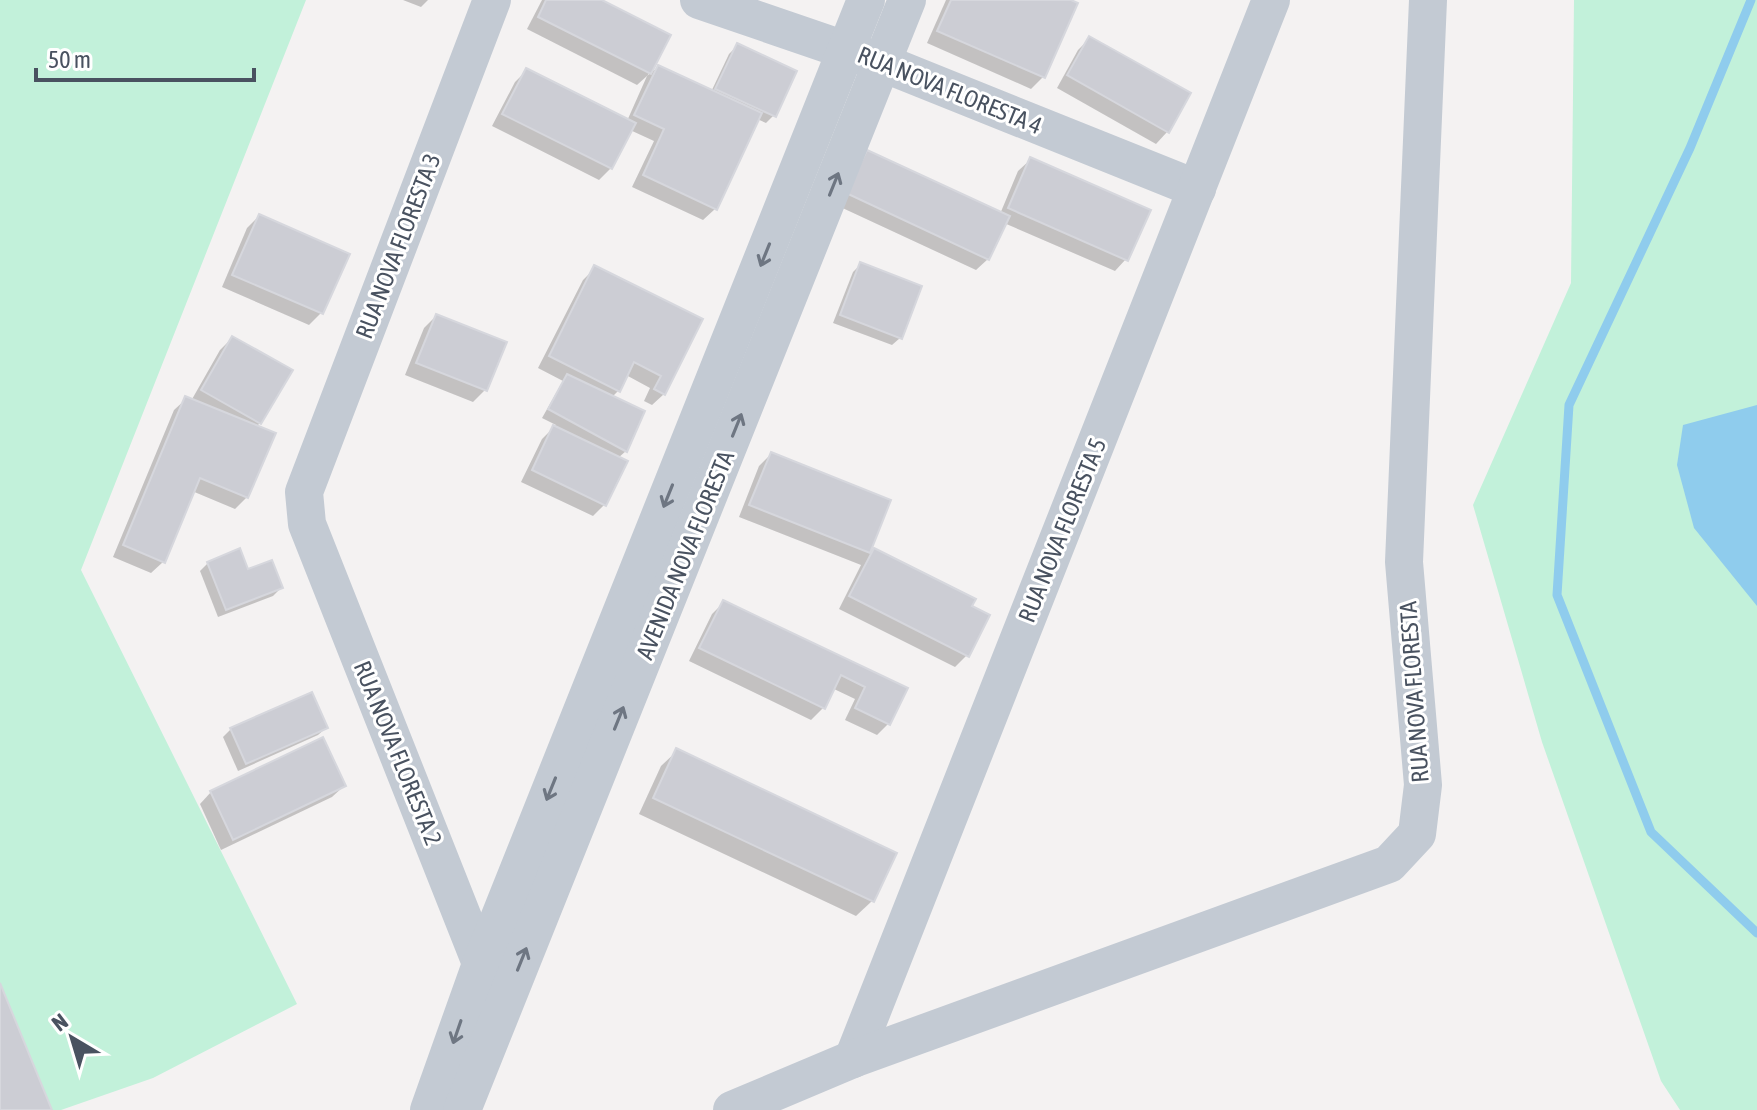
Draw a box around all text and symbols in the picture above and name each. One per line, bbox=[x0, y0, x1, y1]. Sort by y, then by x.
scale bar bbox=[36, 32, 254, 82]
street label: RUA NOVA FLORESTA 4 bbox=[854, 41, 1046, 139]
text: 50 m bbox=[48, 46, 91, 73]
street label: RUA NOVA FLORESTA 3 bbox=[350, 150, 446, 342]
one-way arrow bbox=[828, 172, 842, 197]
one-way arrow bbox=[757, 242, 771, 267]
one-way arrow bbox=[731, 413, 745, 438]
street label: RUA NOVA FLORESTA 5 bbox=[1013, 434, 1111, 626]
street label: AVENIDA NOVA FLORESTA bbox=[631, 447, 739, 663]
one-way arrow bbox=[660, 483, 674, 508]
street label: RUA NOVA FLORESTA bbox=[1394, 600, 1434, 784]
street label: RUA NOVA FLORESTA 2 bbox=[349, 657, 447, 849]
one-way arrow bbox=[613, 706, 627, 731]
one-way arrow bbox=[543, 776, 557, 801]
one-way arrow bbox=[516, 947, 531, 972]
north arrow bbox=[32, 998, 112, 1078]
text: N bbox=[47, 1008, 73, 1036]
one-way arrow bbox=[449, 1019, 463, 1043]

